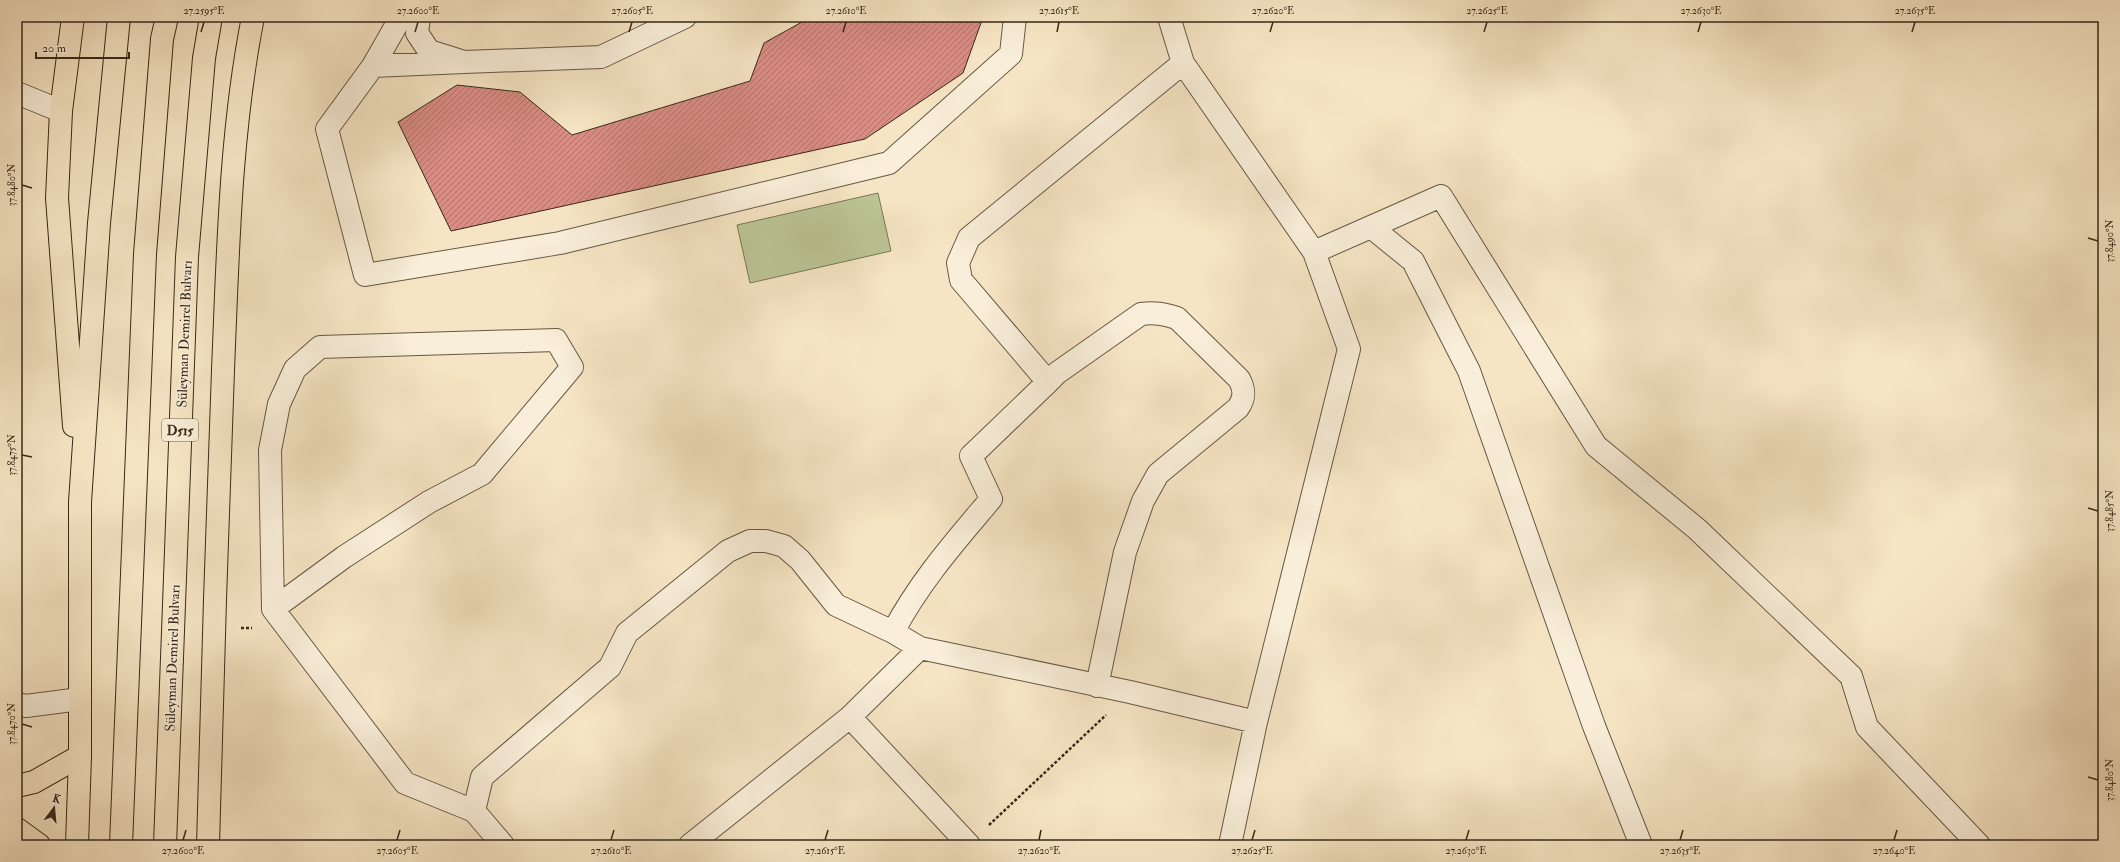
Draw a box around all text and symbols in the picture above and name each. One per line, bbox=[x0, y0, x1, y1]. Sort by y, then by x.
text: 27.2595°E bbox=[183, 5, 225, 17]
text: 27.2600°E bbox=[397, 5, 439, 17]
text: 27.2605°E bbox=[611, 5, 653, 17]
text: 27.2610°E bbox=[826, 5, 866, 17]
text: 27.2615°E bbox=[1039, 5, 1079, 17]
text: 27.2620°E bbox=[1252, 5, 1294, 17]
text: 27.2625°E bbox=[1466, 5, 1508, 17]
text: 27.2630°E bbox=[1680, 5, 1722, 17]
text: 27.2635°E bbox=[1895, 5, 1935, 17]
scale bar bbox=[36, 34, 129, 60]
text: 20 m bbox=[42, 41, 67, 56]
text: 37.8480°N bbox=[6, 164, 18, 206]
text: 37.8490°N bbox=[2104, 219, 2116, 262]
street label: Süleyman Demirel Bulvarı bbox=[173, 260, 197, 408]
road number: D515 bbox=[162, 419, 198, 441]
text: 37.8475°N bbox=[6, 434, 18, 476]
text: 37.8485°N bbox=[2104, 490, 2116, 532]
street label: Süleyman Demirel Bulvarı bbox=[161, 584, 185, 732]
text: 37.8470°N bbox=[6, 703, 18, 745]
text: 37.8480°N bbox=[2104, 759, 2116, 801]
north arrow bbox=[34, 788, 74, 828]
text: K bbox=[51, 792, 63, 807]
text: 27.2600°E bbox=[162, 845, 204, 857]
text: 27.2605°E bbox=[376, 845, 418, 857]
text: 27.2610°E bbox=[591, 845, 631, 857]
text: 27.2615°E bbox=[805, 845, 845, 857]
text: 27.2620°E bbox=[1018, 845, 1060, 857]
text: 27.2625°E bbox=[1231, 845, 1273, 857]
text: 27.2630°E bbox=[1445, 845, 1487, 857]
text: 27.2635°E bbox=[1660, 845, 1700, 857]
text: 27.2640°E bbox=[1873, 845, 1915, 857]

